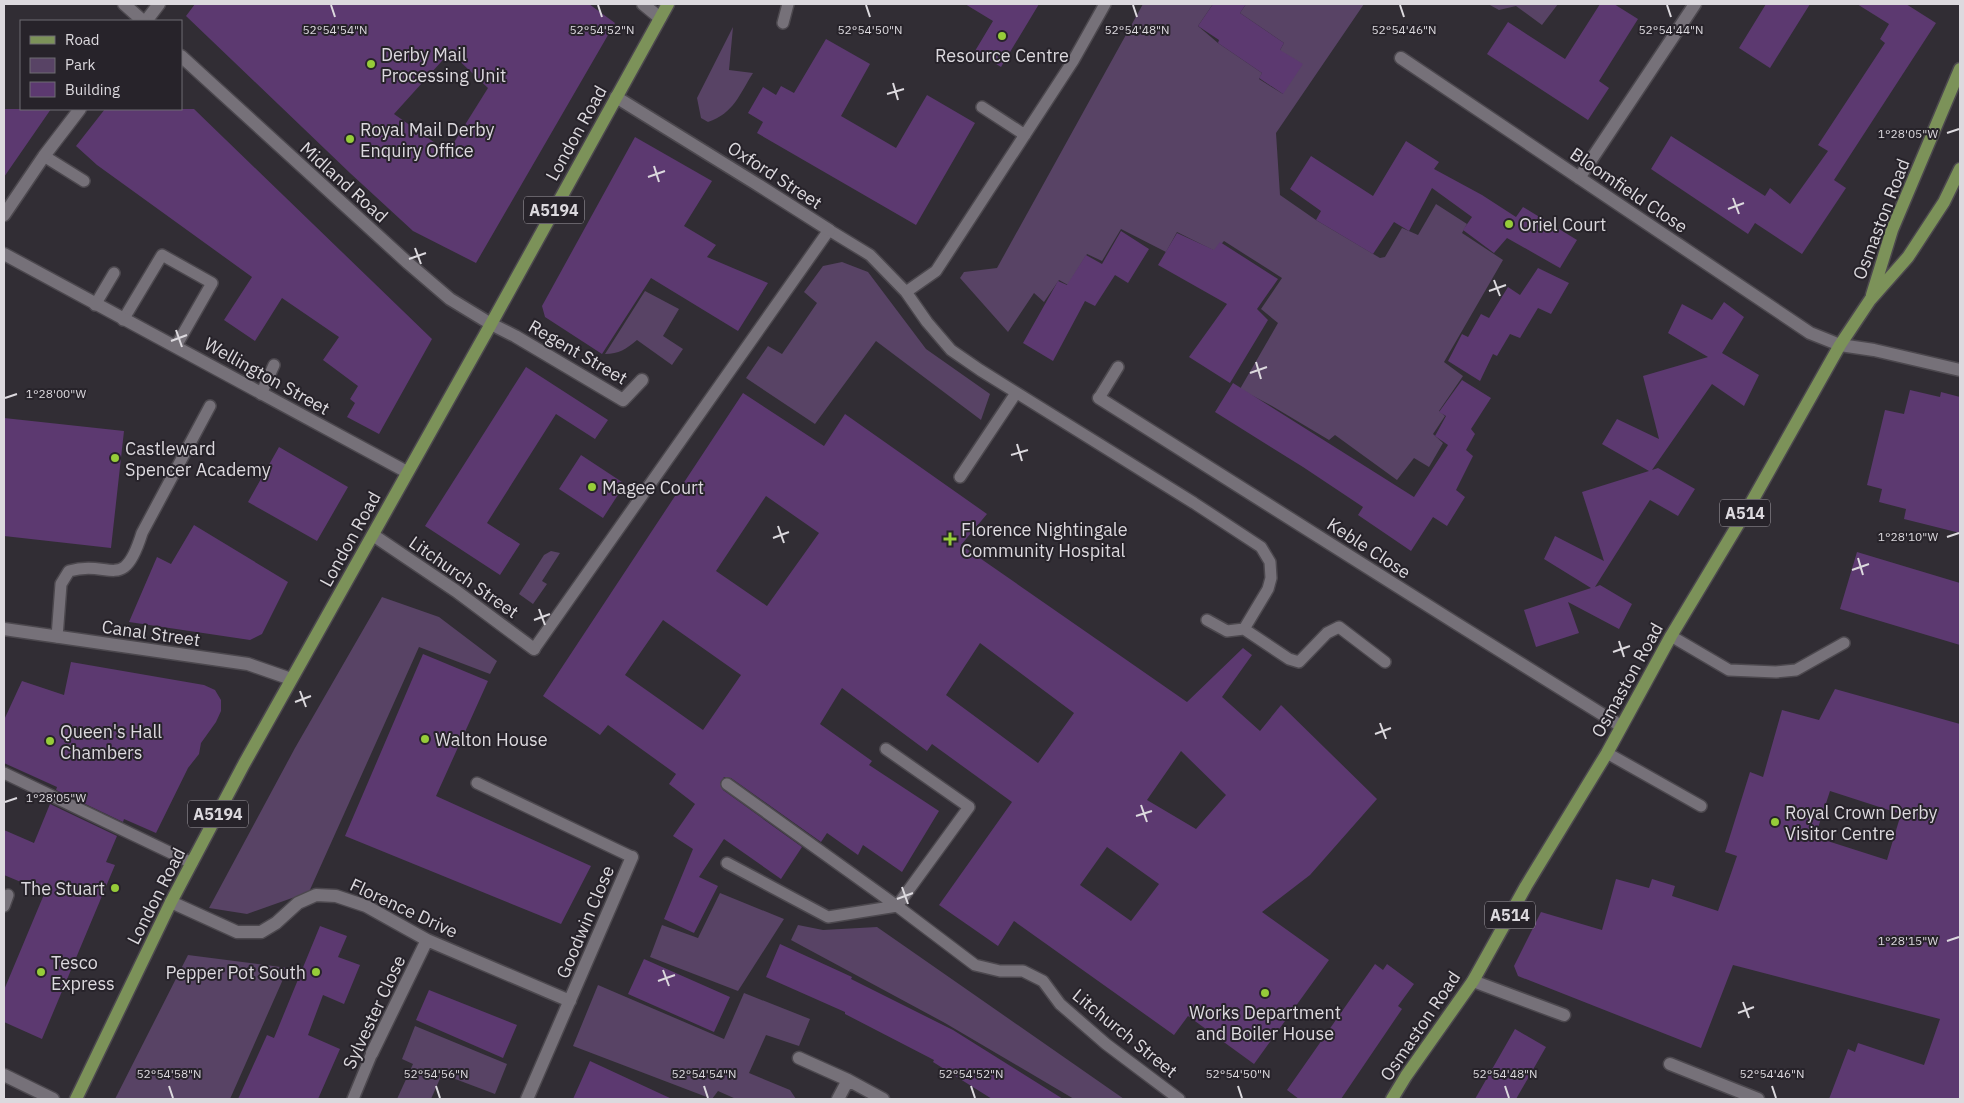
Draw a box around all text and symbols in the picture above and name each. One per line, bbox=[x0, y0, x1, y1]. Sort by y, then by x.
legend bbox=[20, 20, 182, 110]
text: 52°54'54"N bbox=[302, 22, 368, 37]
text: 52°54'52"N bbox=[569, 22, 635, 37]
text: 52°54'50"N bbox=[837, 22, 903, 37]
text: 52°54'48"N bbox=[1104, 22, 1170, 37]
text: 52°54'46"N bbox=[1371, 22, 1437, 37]
text: 52°54'44"N bbox=[1638, 22, 1704, 37]
text: Road bbox=[65, 30, 100, 49]
marker: Resource Centre bbox=[996, 30, 1008, 42]
place label: Derby Mail Processing Unit bbox=[381, 43, 506, 87]
place label: Resource Centre bbox=[935, 44, 1069, 67]
text: Park bbox=[65, 55, 95, 74]
marker: Derby Mail Processing Unit bbox=[365, 58, 377, 70]
text: Building bbox=[65, 80, 120, 99]
street label: London Road bbox=[540, 81, 612, 185]
place label: Royal Mail Derby Enquiry Office bbox=[360, 118, 495, 162]
text: 1°28'05"W bbox=[1878, 126, 1939, 141]
marker: Royal Mail Derby Enquiry Office bbox=[344, 133, 356, 145]
street label: Oxford Street bbox=[723, 136, 827, 214]
street label: Midland Road bbox=[295, 137, 393, 227]
street label: Bloomfield Close bbox=[1566, 142, 1692, 238]
street label: Osmaston Road bbox=[1847, 155, 1915, 283]
road number: A5194 bbox=[524, 196, 584, 224]
place label: Oriel Court bbox=[1519, 213, 1606, 236]
marker: Oriel Court bbox=[1503, 218, 1515, 230]
street label: Regent Street bbox=[524, 314, 632, 390]
street label: Wellington Street bbox=[200, 332, 334, 420]
text: 1°28'00"W bbox=[26, 386, 87, 401]
place label: Castleward Spencer Academy bbox=[125, 437, 271, 481]
marker: Castleward Spencer Academy bbox=[109, 452, 121, 464]
place label: Magee Court bbox=[602, 476, 704, 499]
marker: Magee Court bbox=[586, 481, 598, 493]
street label: London Road bbox=[314, 487, 386, 591]
road number: A514 bbox=[1720, 499, 1770, 526]
street label: Keble Close bbox=[1323, 512, 1415, 584]
place label: Florence Nightingale Community Hospital bbox=[961, 518, 1128, 562]
text: 1°28'10"W bbox=[1878, 529, 1939, 544]
street label: Litchurch Street bbox=[405, 531, 523, 623]
marker: Florence Nightingale Community Hospital bbox=[943, 532, 957, 546]
street label: Canal Street bbox=[100, 615, 202, 651]
street label: Osmaston Road bbox=[1586, 619, 1668, 741]
place label: Queen's Hall Chambers bbox=[60, 720, 162, 764]
place label: Walton House bbox=[435, 728, 548, 751]
marker: Walton House bbox=[419, 733, 431, 745]
marker: Queen's Hall Chambers bbox=[44, 735, 56, 747]
text: 1°28'05"W bbox=[26, 790, 87, 805]
road number: A5194 bbox=[188, 801, 248, 828]
place label: Royal Crown Derby Visitor Centre bbox=[1785, 801, 1938, 845]
marker: Royal Crown Derby Visitor Centre bbox=[1769, 816, 1781, 828]
street label: London Road bbox=[122, 844, 190, 948]
street label: Goodwin Close bbox=[551, 862, 619, 982]
street label: Florence Drive bbox=[346, 873, 462, 943]
place label: The Stuart bbox=[21, 877, 105, 900]
marker: The Stuart bbox=[109, 882, 121, 894]
road number: A514 bbox=[1485, 902, 1535, 928]
text: 1°28'15"W bbox=[1878, 933, 1939, 948]
place label: Tesco Express bbox=[51, 951, 115, 995]
street label: Sylvester Close bbox=[338, 951, 410, 1073]
place label: Pepper Pot South bbox=[165, 961, 306, 984]
marker: Tesco Express bbox=[35, 966, 47, 978]
marker: Pepper Pot South bbox=[310, 966, 322, 978]
street label: Osmaston Road bbox=[1375, 967, 1465, 1085]
street label: Litchurch Street bbox=[1068, 984, 1182, 1082]
marker: Works Department and Boiler House bbox=[1259, 987, 1271, 999]
place label: Works Department and Boiler House bbox=[1189, 1001, 1341, 1045]
text: 52°54'58"N bbox=[136, 1066, 202, 1081]
text: 52°54'56"N bbox=[403, 1066, 469, 1081]
text: 52°54'54"N bbox=[671, 1066, 737, 1081]
text: 52°54'52"N bbox=[938, 1066, 1004, 1081]
text: 52°54'50"N bbox=[1205, 1066, 1271, 1081]
text: 52°54'48"N bbox=[1472, 1066, 1538, 1081]
text: 52°54'46"N bbox=[1739, 1066, 1805, 1081]

